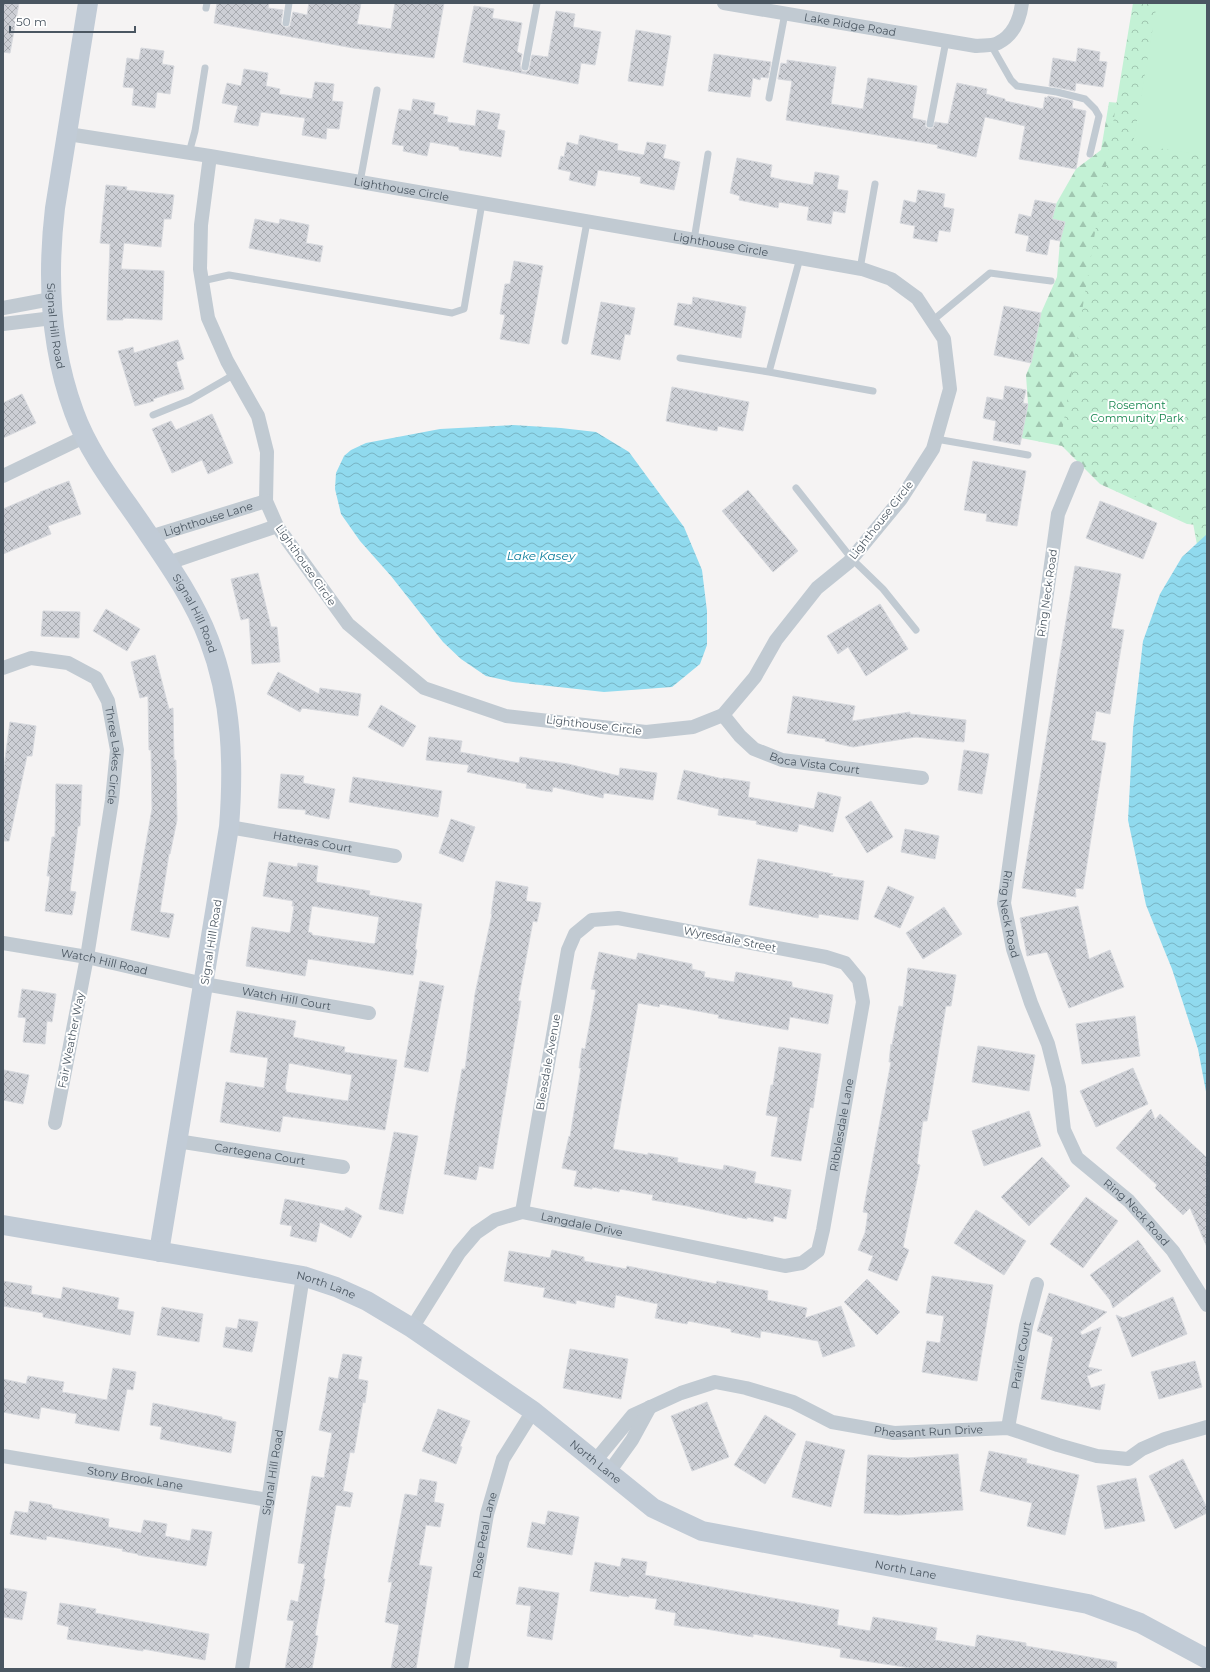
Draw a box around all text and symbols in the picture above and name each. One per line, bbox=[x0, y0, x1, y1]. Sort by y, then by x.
scale bar bbox=[10, 8, 135, 34]
street label: Lake Ridge Road bbox=[803, 10, 897, 39]
text: 50 m bbox=[16, 14, 47, 29]
street label: Lighthouse Circle bbox=[353, 174, 450, 204]
street label: Lighthouse Circle bbox=[672, 229, 770, 259]
street label: Signal Hill Road bbox=[44, 283, 68, 370]
park label: Rosemont Community Park bbox=[1090, 398, 1184, 425]
street label: Lighthouse Circle bbox=[846, 477, 916, 562]
street label: Lighthouse Lane bbox=[162, 498, 255, 539]
street label: Lighthouse Circle bbox=[273, 522, 340, 609]
water label: Lake Kasey bbox=[507, 548, 577, 563]
street label: Ring Neck Road bbox=[1034, 548, 1060, 638]
street label: Signal Hill Road bbox=[169, 571, 220, 655]
street label: Three Lakes Circle bbox=[102, 705, 124, 806]
street label: Lighthouse Circle bbox=[545, 712, 643, 738]
street label: Boca Vista Court bbox=[768, 749, 861, 777]
street label: Hatteras Court bbox=[272, 828, 354, 856]
street label: Ring Neck Road bbox=[996, 869, 1022, 960]
street label: Signal Hill Road bbox=[197, 898, 225, 986]
street label: Wyresdale Street bbox=[682, 923, 778, 955]
street label: Watch Hill Road bbox=[60, 946, 149, 978]
street label: Watch Hill Court bbox=[241, 984, 333, 1013]
street label: Fair Weather Way bbox=[55, 991, 87, 1089]
street label: Bleasdale Avenue bbox=[533, 1012, 563, 1111]
street label: Ribblesdale Lane bbox=[826, 1077, 857, 1173]
street label: Cartegena Court bbox=[214, 1140, 307, 1168]
street label: Ring Neck Road bbox=[1101, 1176, 1172, 1249]
street label: Langdale Drive bbox=[540, 1209, 624, 1240]
street label: North Lane bbox=[295, 1268, 358, 1302]
street label: Prairie Court bbox=[1008, 1319, 1034, 1390]
street label: Pheasant Run Drive bbox=[873, 1422, 984, 1440]
street label: Signal Hill Road bbox=[259, 1428, 286, 1516]
street label: North Lane bbox=[567, 1437, 625, 1487]
street label: Stony Brook Lane bbox=[86, 1463, 185, 1493]
street label: Rose Petal Lane bbox=[469, 1490, 500, 1579]
street label: North Lane bbox=[874, 1557, 938, 1582]

